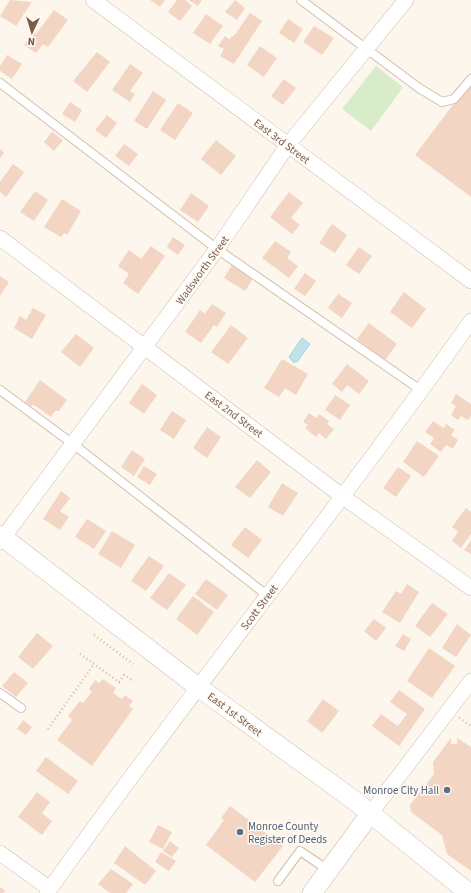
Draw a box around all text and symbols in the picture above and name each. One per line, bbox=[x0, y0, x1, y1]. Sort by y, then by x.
north arrow bbox=[12, 12, 52, 52]
text: N bbox=[27, 34, 36, 49]
street label: East 3rd Street bbox=[251, 115, 313, 168]
street label: Wadsworth Street bbox=[172, 233, 233, 308]
street label: East 2nd Street bbox=[202, 388, 266, 441]
street label: Scott Street bbox=[237, 581, 282, 633]
street label: East 1st Street bbox=[204, 689, 265, 740]
place label: Monroe City Hall bbox=[363, 783, 439, 798]
marker: Monroe City Hall bbox=[442, 785, 452, 795]
place label: Monroe County Register of Deeds bbox=[248, 819, 327, 847]
marker: Monroe County Register of Deeds bbox=[235, 827, 245, 837]

